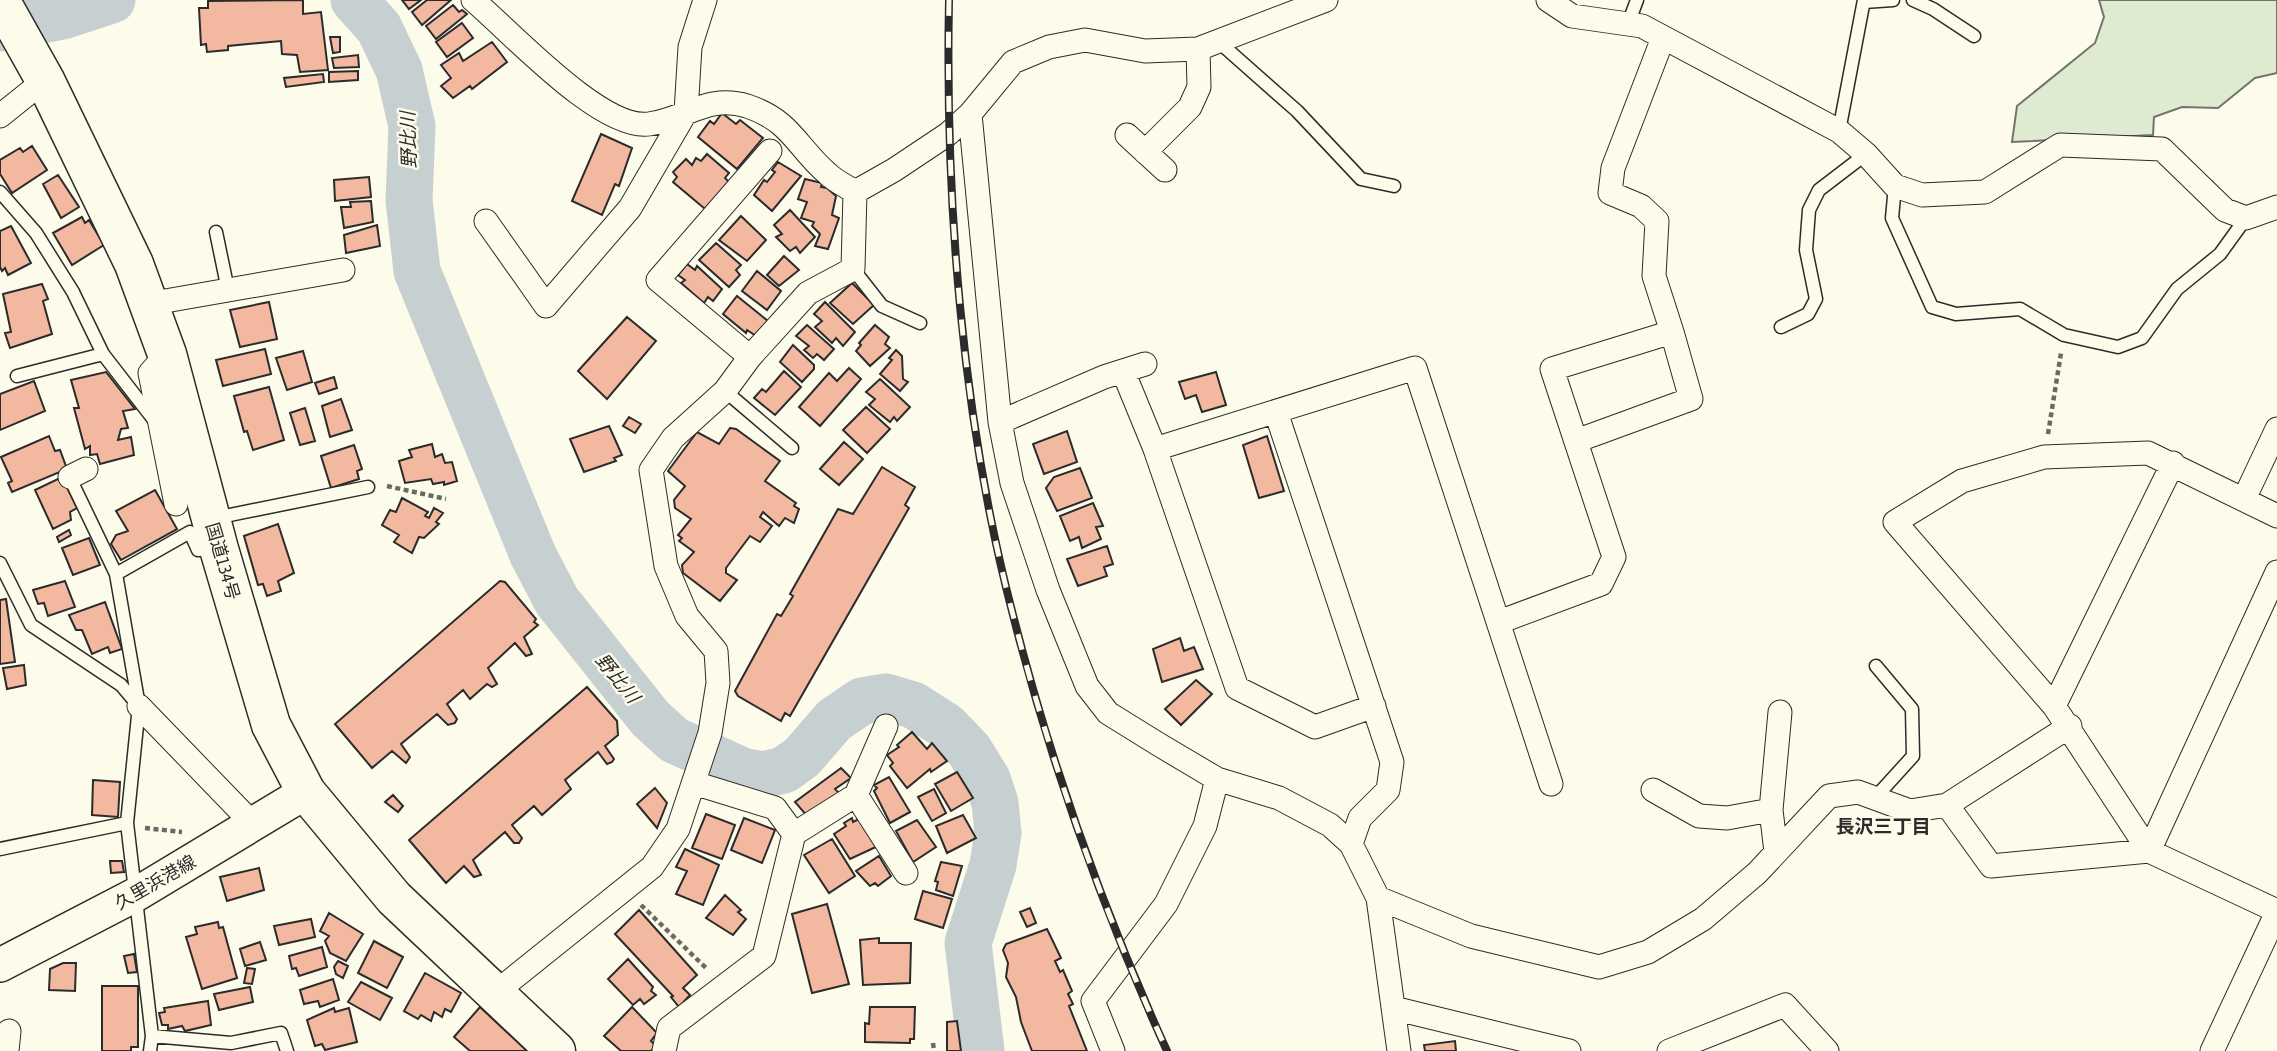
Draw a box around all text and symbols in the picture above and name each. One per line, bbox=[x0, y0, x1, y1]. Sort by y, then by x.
water label: 野比川 bbox=[396, 109, 420, 169]
street label: 国道134号 bbox=[202, 520, 244, 602]
water label: 野比川 bbox=[592, 649, 646, 709]
district label: 長沢三丁目 bbox=[1835, 815, 1931, 837]
street label: 久里浜港線 bbox=[111, 850, 199, 914]

